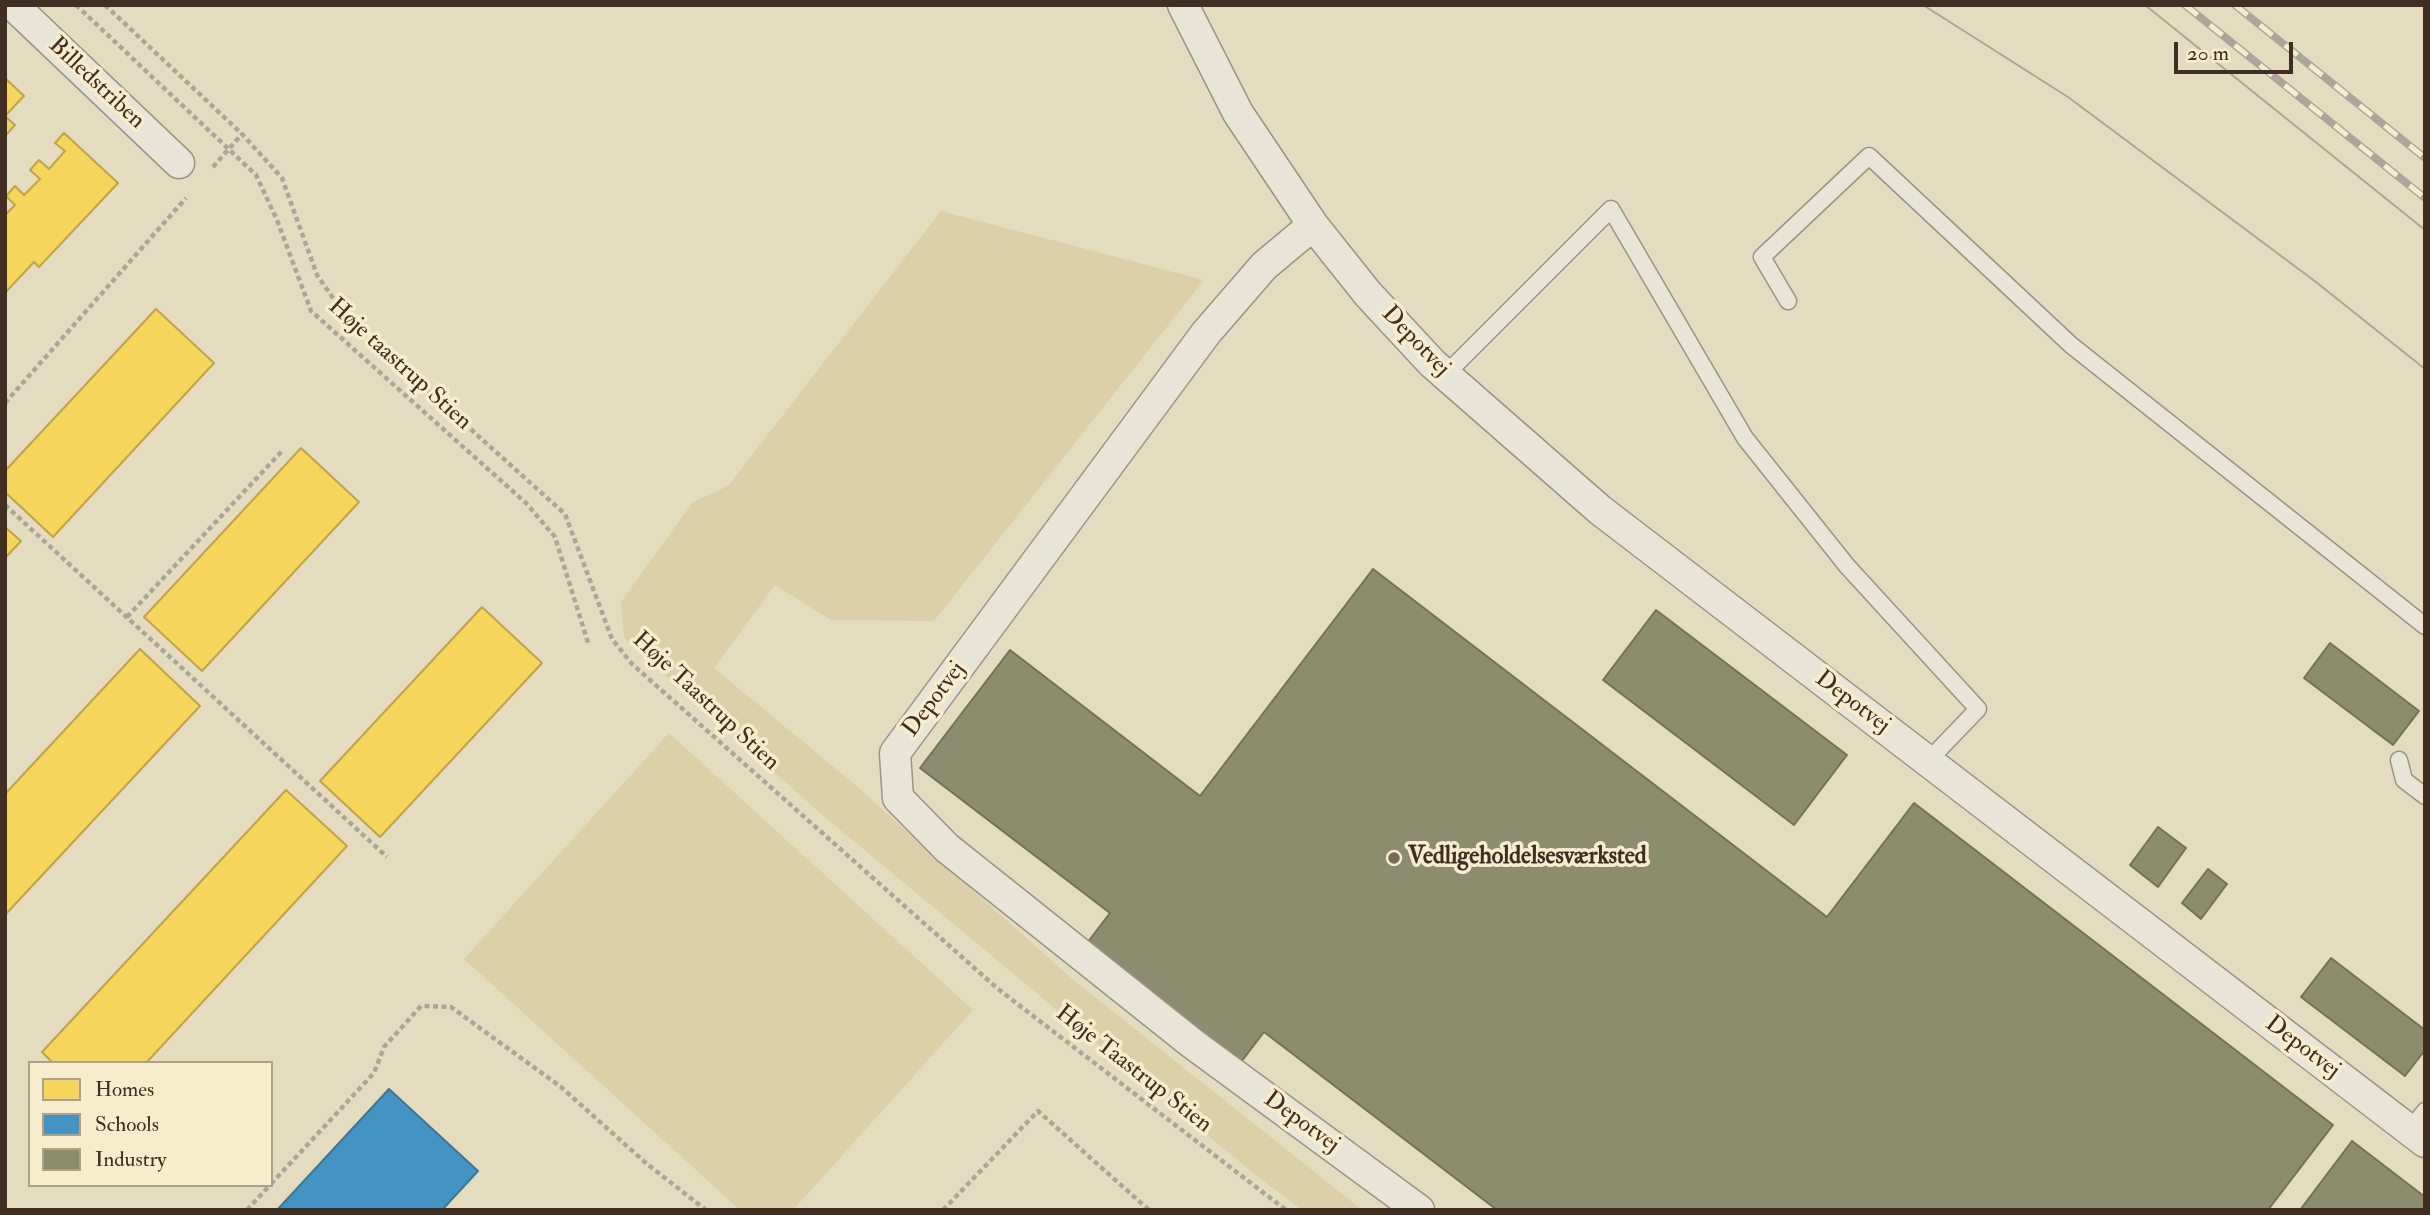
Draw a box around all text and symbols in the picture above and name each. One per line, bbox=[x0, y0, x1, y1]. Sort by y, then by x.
scale bar bbox=[2178, 28, 2297, 72]
street label: Billedstriben bbox=[42, 32, 150, 136]
text: 20 m bbox=[2187, 40, 2229, 67]
street label: Høje taastrup Stien bbox=[321, 293, 477, 437]
street label: Depotvej bbox=[1375, 301, 1455, 383]
street label: Høje Taastrup Stien bbox=[625, 626, 785, 778]
street label: Depotvej bbox=[897, 657, 973, 743]
street label: Depotvej bbox=[1809, 665, 1895, 741]
place label: Vedligeholdelsesværksted bbox=[1408, 844, 1647, 872]
marker: Vedligeholdelsesværksted bbox=[1386, 850, 1402, 866]
street label: Høje Taastrup Stien bbox=[1049, 1000, 1217, 1140]
street label: Depotvej bbox=[2259, 1010, 2345, 1086]
legend bbox=[28, 1061, 273, 1187]
text: Homes bbox=[95, 1076, 154, 1103]
street label: Depotvej bbox=[1257, 1086, 1345, 1160]
text: Schools bbox=[95, 1111, 159, 1138]
text: Industry bbox=[95, 1146, 167, 1173]

